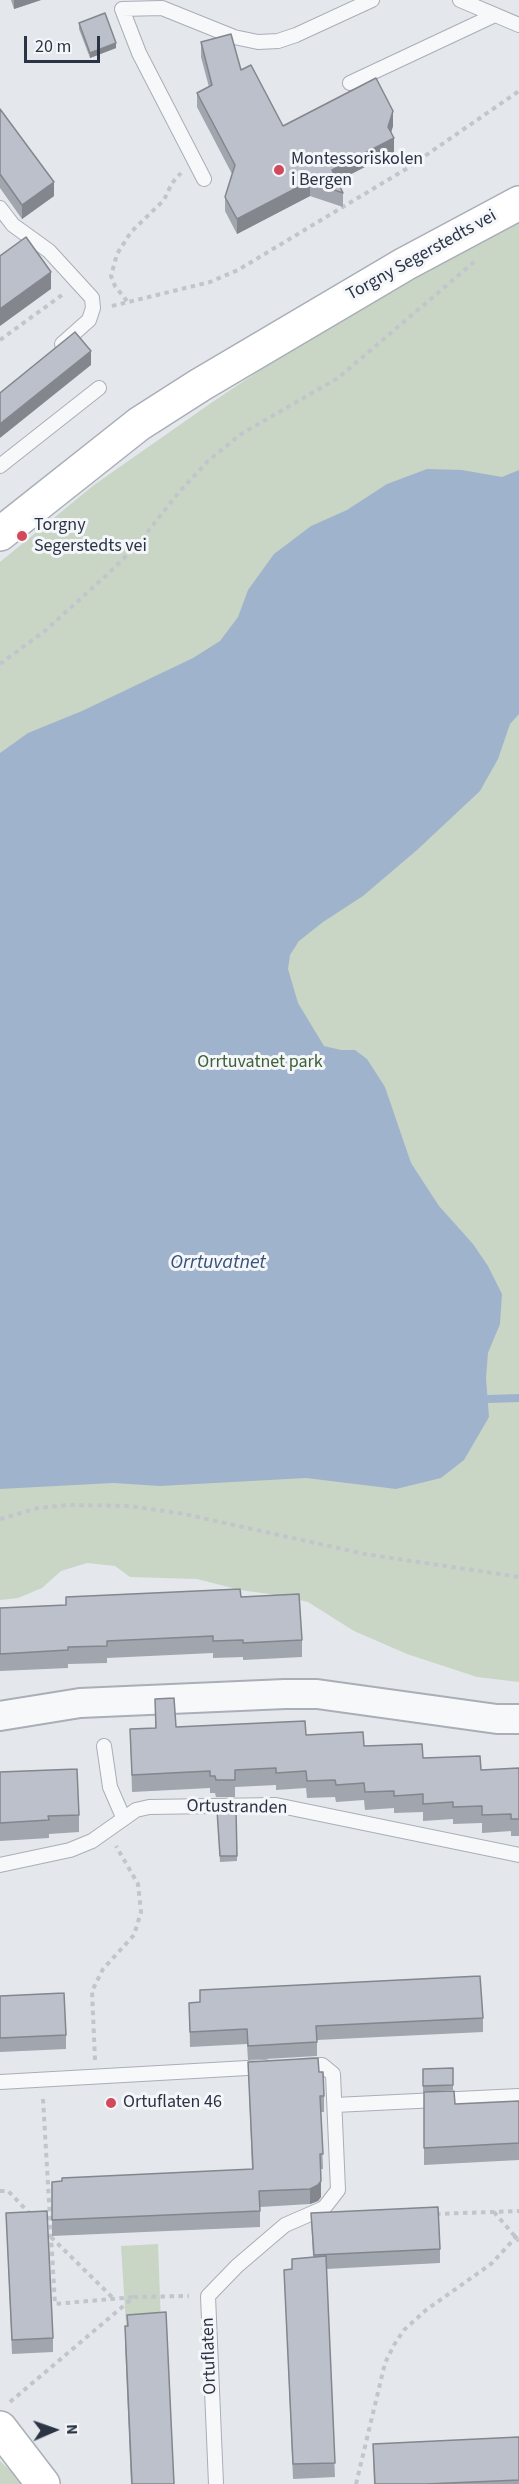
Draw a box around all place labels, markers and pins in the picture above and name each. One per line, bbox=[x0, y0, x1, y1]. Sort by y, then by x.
place label: Montessoriskolen i Bergen bbox=[291, 149, 423, 192]
marker: Montessoriskolen i Bergen bbox=[272, 163, 286, 177]
place label: Torgny Segerstedts vei bbox=[34, 515, 147, 558]
marker: Torgny Segerstedts vei bbox=[15, 529, 29, 543]
place label: Ortuflaten 46 bbox=[123, 2092, 222, 2114]
marker: Ortuflaten 46 bbox=[104, 2096, 118, 2110]

